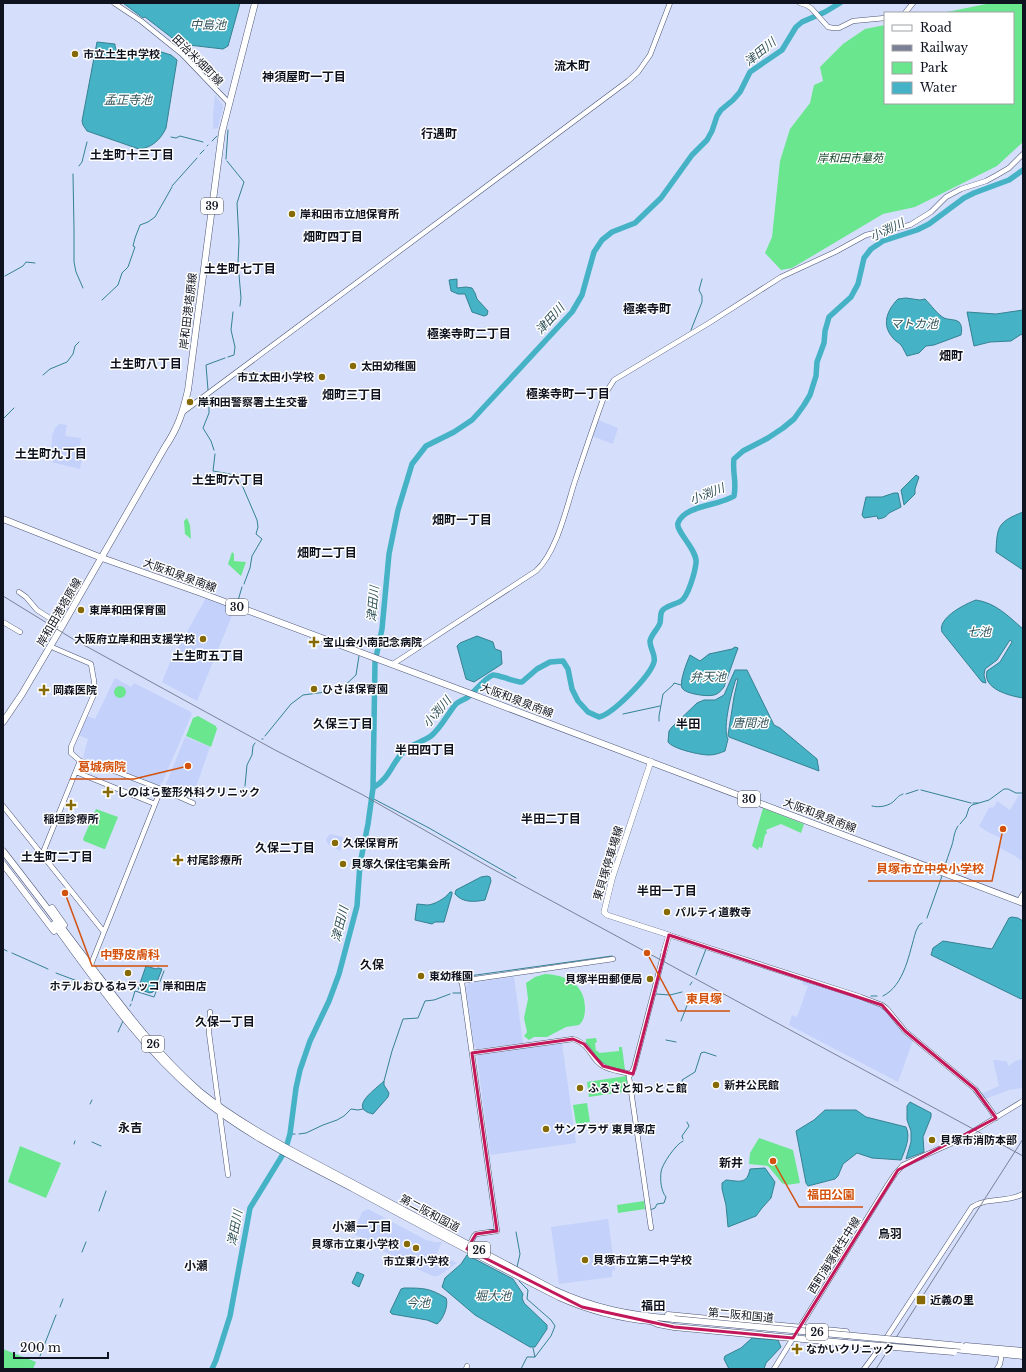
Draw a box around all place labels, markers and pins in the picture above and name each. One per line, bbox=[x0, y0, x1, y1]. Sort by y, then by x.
place label: 市立土生中学校 bbox=[83, 47, 160, 61]
marker: 市立土生中学校 bbox=[70, 49, 80, 59]
place label: 岸和田市立旭保育所 bbox=[300, 207, 399, 221]
marker: 岸和田市立旭保育所 bbox=[287, 209, 297, 219]
place label: 太田幼稚園 bbox=[361, 359, 416, 373]
marker: 太田幼稚園 bbox=[348, 361, 358, 371]
place label: 市立太田小学校 bbox=[237, 370, 314, 384]
marker: 市立太田小学校 bbox=[317, 372, 327, 382]
place label: 岸和田警察署土生交番 bbox=[198, 395, 308, 409]
marker: 岸和田警察署土生交番 bbox=[185, 397, 195, 407]
place label: 東岸和田保育園 bbox=[89, 603, 166, 617]
marker: 東岸和田保育園 bbox=[76, 605, 86, 615]
place label: 大阪府立岸和田支援学校 bbox=[74, 632, 195, 646]
marker: 大阪府立岸和田支援学校 bbox=[198, 634, 208, 644]
place label: 宝山会小南記念病院 bbox=[323, 635, 422, 649]
marker: 宝山会小南記念病院 bbox=[308, 636, 320, 648]
place label: ひさほ保育園 bbox=[322, 682, 388, 696]
place label: 岡森医院 bbox=[53, 683, 97, 697]
marker: 岡森医院 bbox=[38, 684, 50, 696]
marker: ひさほ保育園 bbox=[309, 684, 319, 694]
callout: 葛城病院 bbox=[70, 755, 134, 779]
place label: しのはら整形外科クリニック bbox=[117, 785, 260, 799]
marker: しのはら整形外科クリニック bbox=[102, 786, 114, 798]
marker: 稲垣診療所 bbox=[65, 799, 77, 811]
place label: 稲垣診療所 bbox=[44, 812, 99, 826]
place label: 久保保育所 bbox=[343, 836, 398, 850]
marker: 久保保育所 bbox=[330, 838, 340, 848]
place label: 村尾診療所 bbox=[187, 853, 242, 867]
marker: 村尾診療所 bbox=[172, 854, 184, 866]
place label: 貝塚久保住宅集会所 bbox=[351, 857, 450, 871]
callout: 貝塚市立中央小学校 bbox=[868, 857, 992, 881]
marker: 貝塚久保住宅集会所 bbox=[338, 859, 348, 869]
place label: パルティ道教寺 bbox=[675, 905, 751, 919]
marker: パルティ道教寺 bbox=[662, 907, 672, 917]
callout: 中野皮膚科 bbox=[92, 942, 168, 966]
marker: ホテルおひるねラッコ 岸和田店 bbox=[123, 968, 133, 978]
place label: 東幼稚園 bbox=[429, 969, 473, 983]
marker: 東幼稚園 bbox=[416, 971, 426, 981]
place label: 貝塚半田郵便局 bbox=[565, 972, 642, 986]
marker: 貝塚半田郵便局 bbox=[645, 974, 655, 984]
place label: ホテルおひるねラッコ 岸和田店 bbox=[50, 979, 206, 993]
callout: 東貝塚 bbox=[678, 987, 730, 1011]
place label: 新井公民館 bbox=[724, 1078, 779, 1092]
marker: 新井公民館 bbox=[711, 1080, 721, 1090]
place label: ふるさと知っとこ館 bbox=[588, 1081, 687, 1095]
marker: ふるさと知っとこ館 bbox=[575, 1083, 585, 1093]
place label: サンプラザ 東貝塚店 bbox=[554, 1122, 656, 1136]
marker: サンプラザ 東貝塚店 bbox=[541, 1124, 551, 1134]
place label: 貝塚市消防本部 bbox=[940, 1133, 1017, 1147]
marker: 貝塚市消防本部 bbox=[927, 1135, 937, 1145]
callout: 福田公園 bbox=[799, 1183, 863, 1207]
place label: 貝塚市立東小学校 bbox=[311, 1237, 399, 1251]
marker: 貝塚市立東小学校 bbox=[402, 1239, 412, 1249]
marker: 市立東小学校 bbox=[411, 1243, 421, 1253]
place label: 貝塚市立第二中学校 bbox=[593, 1253, 692, 1267]
place label: 市立東小学校 bbox=[383, 1254, 449, 1268]
marker: 貝塚市立第二中学校 bbox=[580, 1255, 590, 1265]
place label: 近義の里 bbox=[930, 1293, 974, 1307]
marker: 近義の里 bbox=[915, 1294, 927, 1306]
place label: なかいクリニック bbox=[806, 1342, 894, 1356]
marker: なかいクリニック bbox=[791, 1343, 803, 1355]

